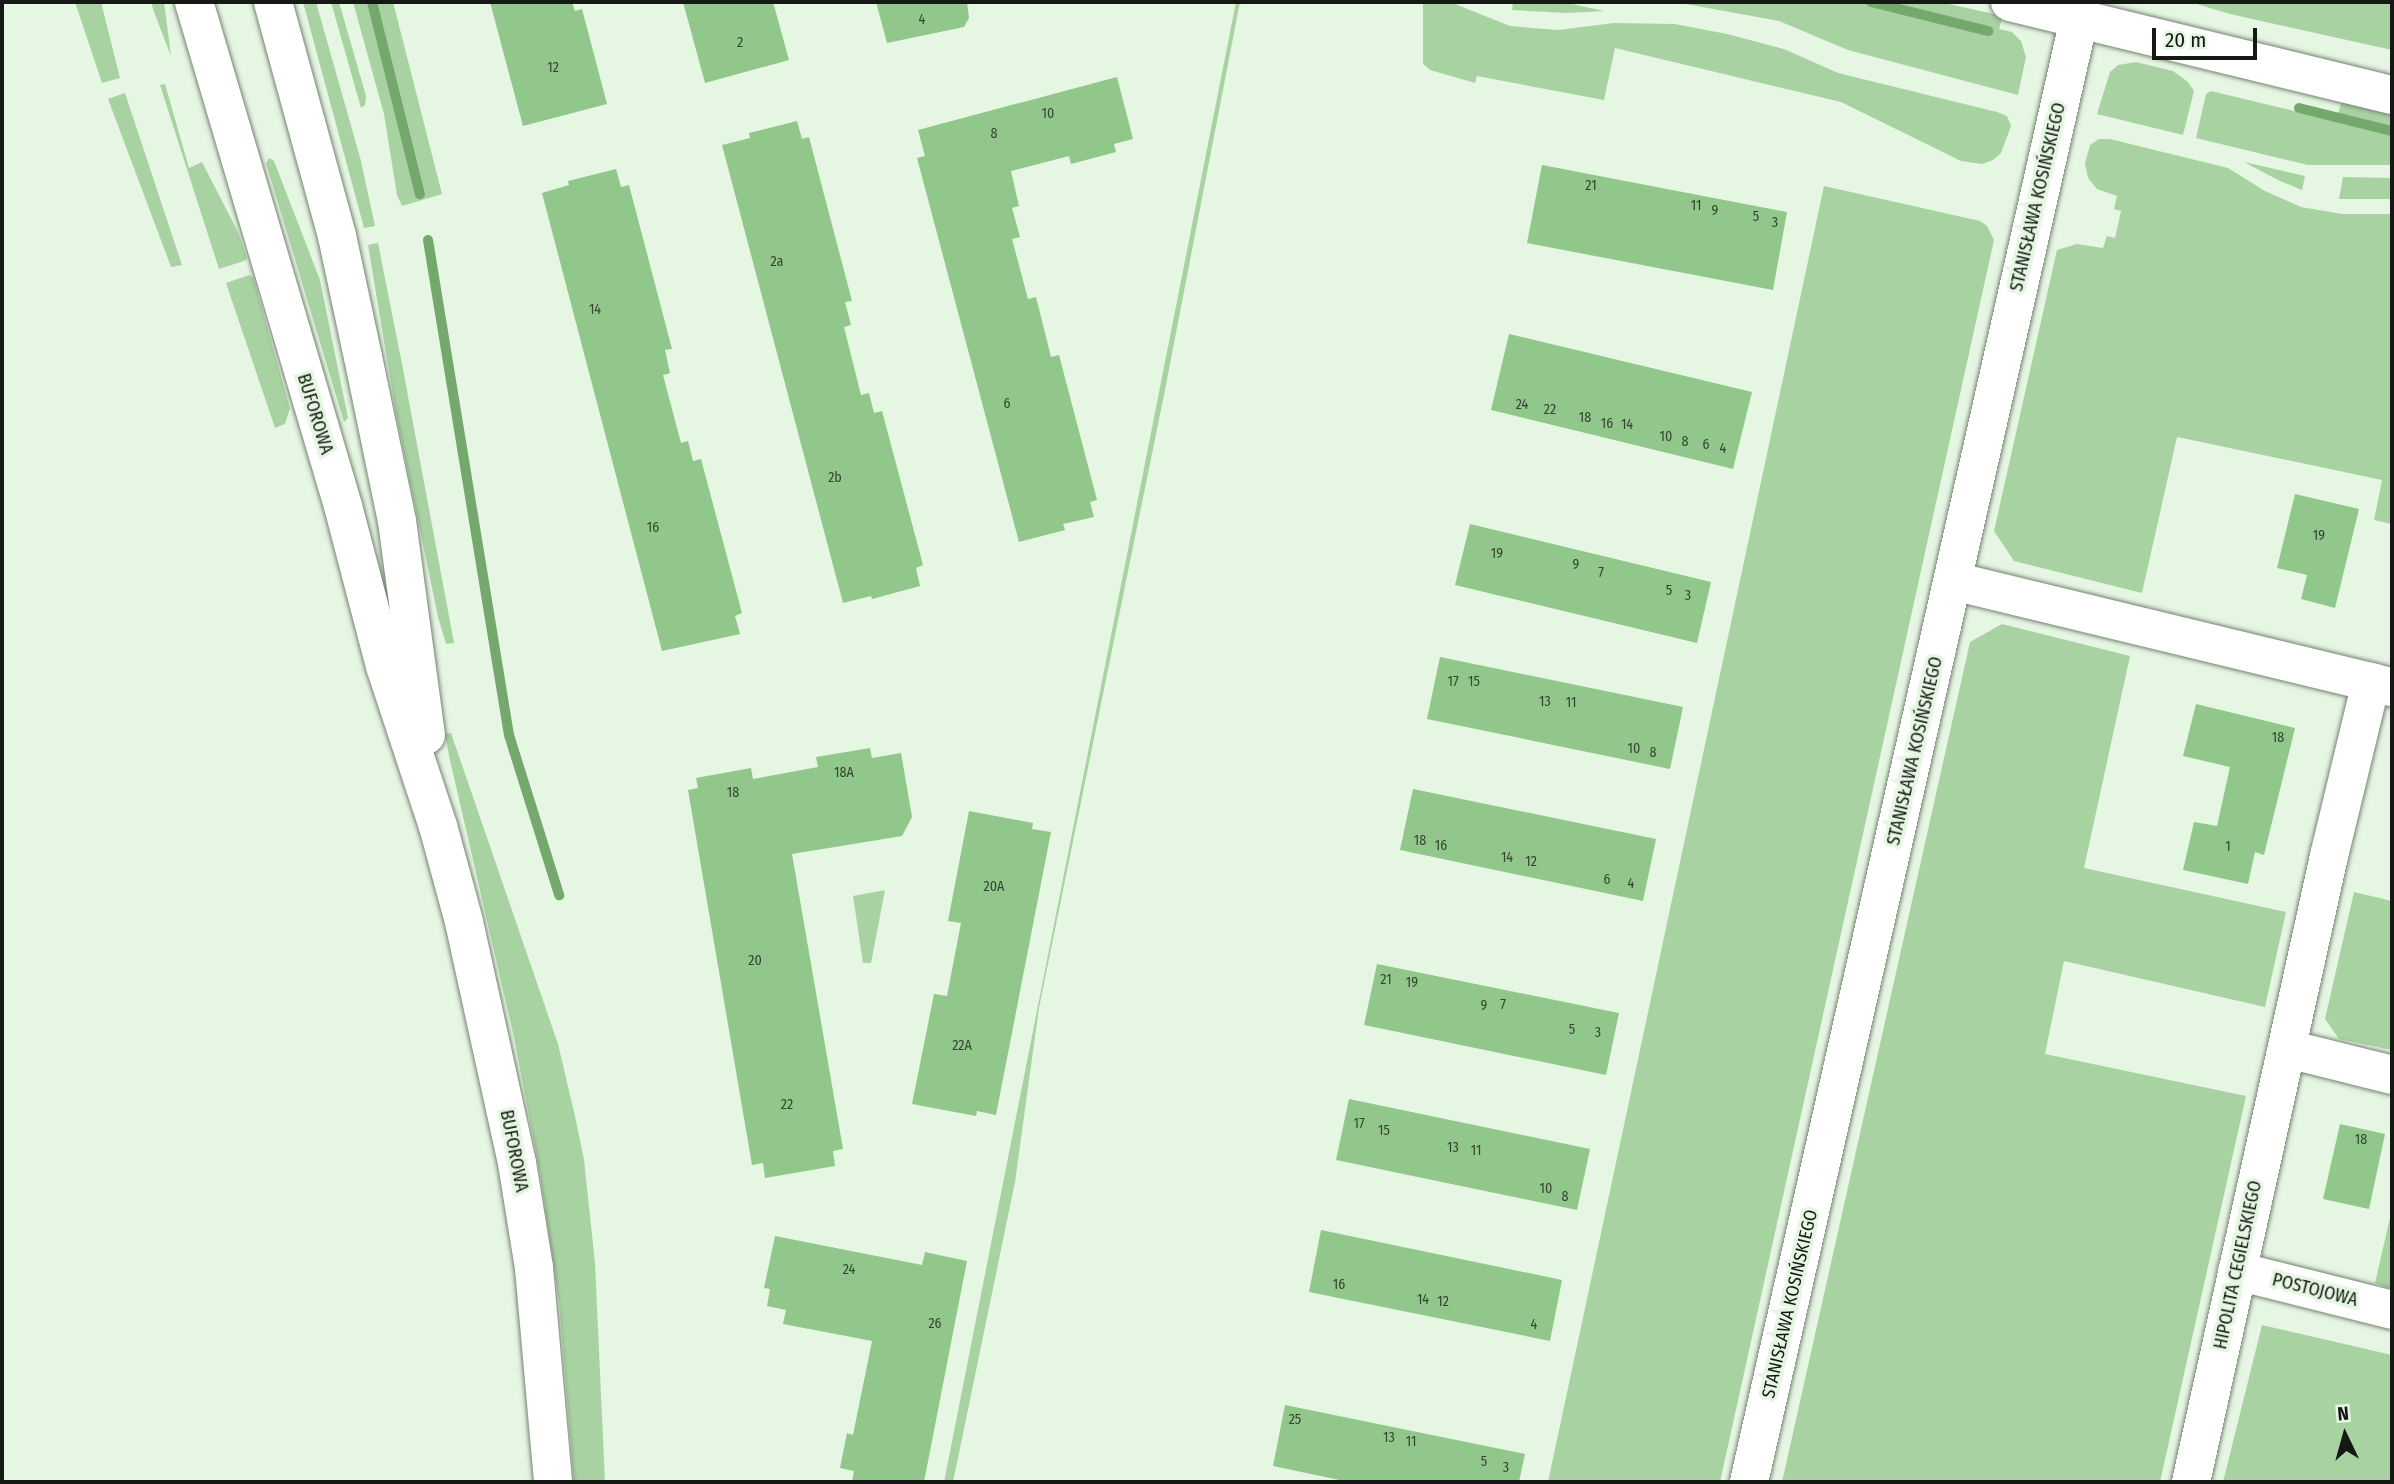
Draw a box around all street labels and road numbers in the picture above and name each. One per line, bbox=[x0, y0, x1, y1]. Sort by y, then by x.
street label: STANISŁAWA KOSIŃSKIEGO bbox=[2006, 100, 2070, 294]
street label: BUFOROWA bbox=[293, 371, 337, 457]
street label: STANISŁAWA KOSIŃSKIEGO bbox=[1883, 654, 1947, 848]
street label: BUFOROWA bbox=[495, 1108, 533, 1194]
street label: HIPOLITA CEGIELSKIEGO bbox=[2210, 1179, 2266, 1351]
street label: STANISŁAWA KOSIŃSKIEGO bbox=[1758, 1207, 1822, 1401]
street label: POSTOJOWA bbox=[2270, 1269, 2360, 1311]

